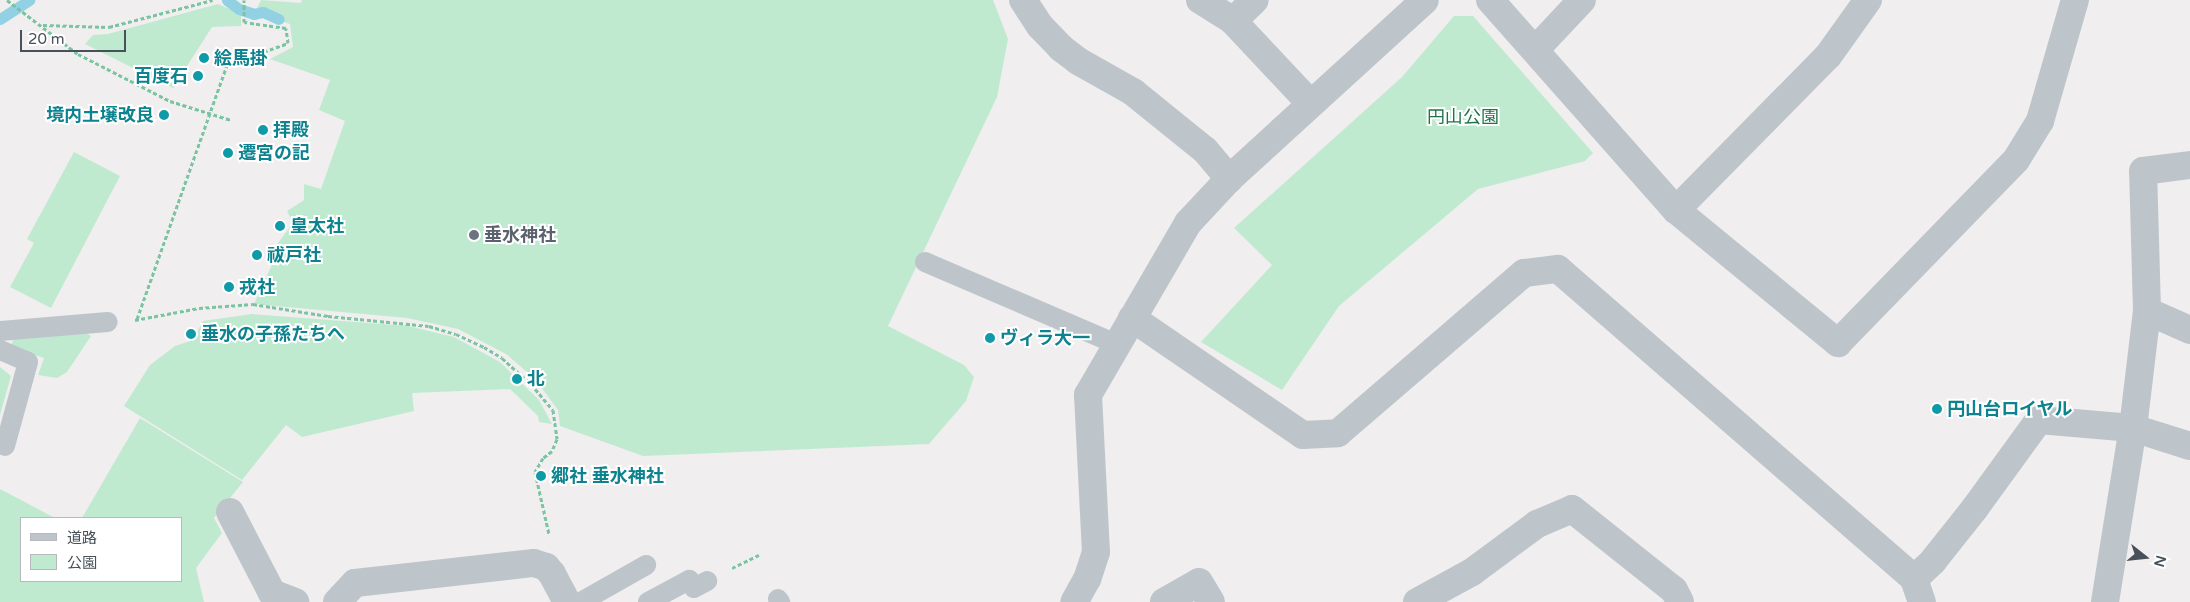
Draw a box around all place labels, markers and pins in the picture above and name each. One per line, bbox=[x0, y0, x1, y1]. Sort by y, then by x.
place label: 絵馬掛 bbox=[214, 47, 268, 69]
marker: 絵馬掛 bbox=[198, 52, 210, 64]
place label: 百度石 bbox=[134, 65, 188, 87]
marker: 百度石 bbox=[192, 70, 204, 82]
place label: 境内土壌改良 bbox=[46, 104, 154, 126]
marker: 境内土壌改良 bbox=[158, 109, 170, 121]
place label: 拝殿 bbox=[273, 119, 309, 141]
marker: 拝殿 bbox=[257, 124, 269, 136]
place label: 遷宮の記 bbox=[238, 142, 310, 164]
marker: 遷宮の記 bbox=[222, 147, 234, 159]
place label: 皇太社 bbox=[290, 215, 344, 237]
marker: 皇太社 bbox=[274, 220, 286, 232]
place label: 垂水神社 bbox=[484, 224, 556, 246]
marker: 垂水神社 bbox=[468, 229, 480, 241]
place label: 祓戸社 bbox=[267, 244, 321, 266]
marker: 祓戸社 bbox=[251, 249, 263, 261]
place label: 戎社 bbox=[239, 276, 275, 298]
marker: 戎社 bbox=[223, 281, 235, 293]
place label: 垂水の子孫たちへ bbox=[201, 323, 345, 345]
place label: ヴィラ大一 bbox=[1000, 327, 1090, 349]
marker: 垂水の子孫たちへ bbox=[185, 328, 197, 340]
marker: ヴィラ大一 bbox=[984, 332, 996, 344]
place label: 北 bbox=[527, 368, 545, 390]
marker: 北 bbox=[511, 373, 523, 385]
place label: 円山台ロイヤル bbox=[1947, 398, 2073, 420]
marker: 円山台ロイヤル bbox=[1931, 403, 1943, 415]
place label: 郷社 垂水神社 bbox=[551, 465, 664, 487]
marker: 郷社 垂水神社 bbox=[535, 470, 547, 482]

